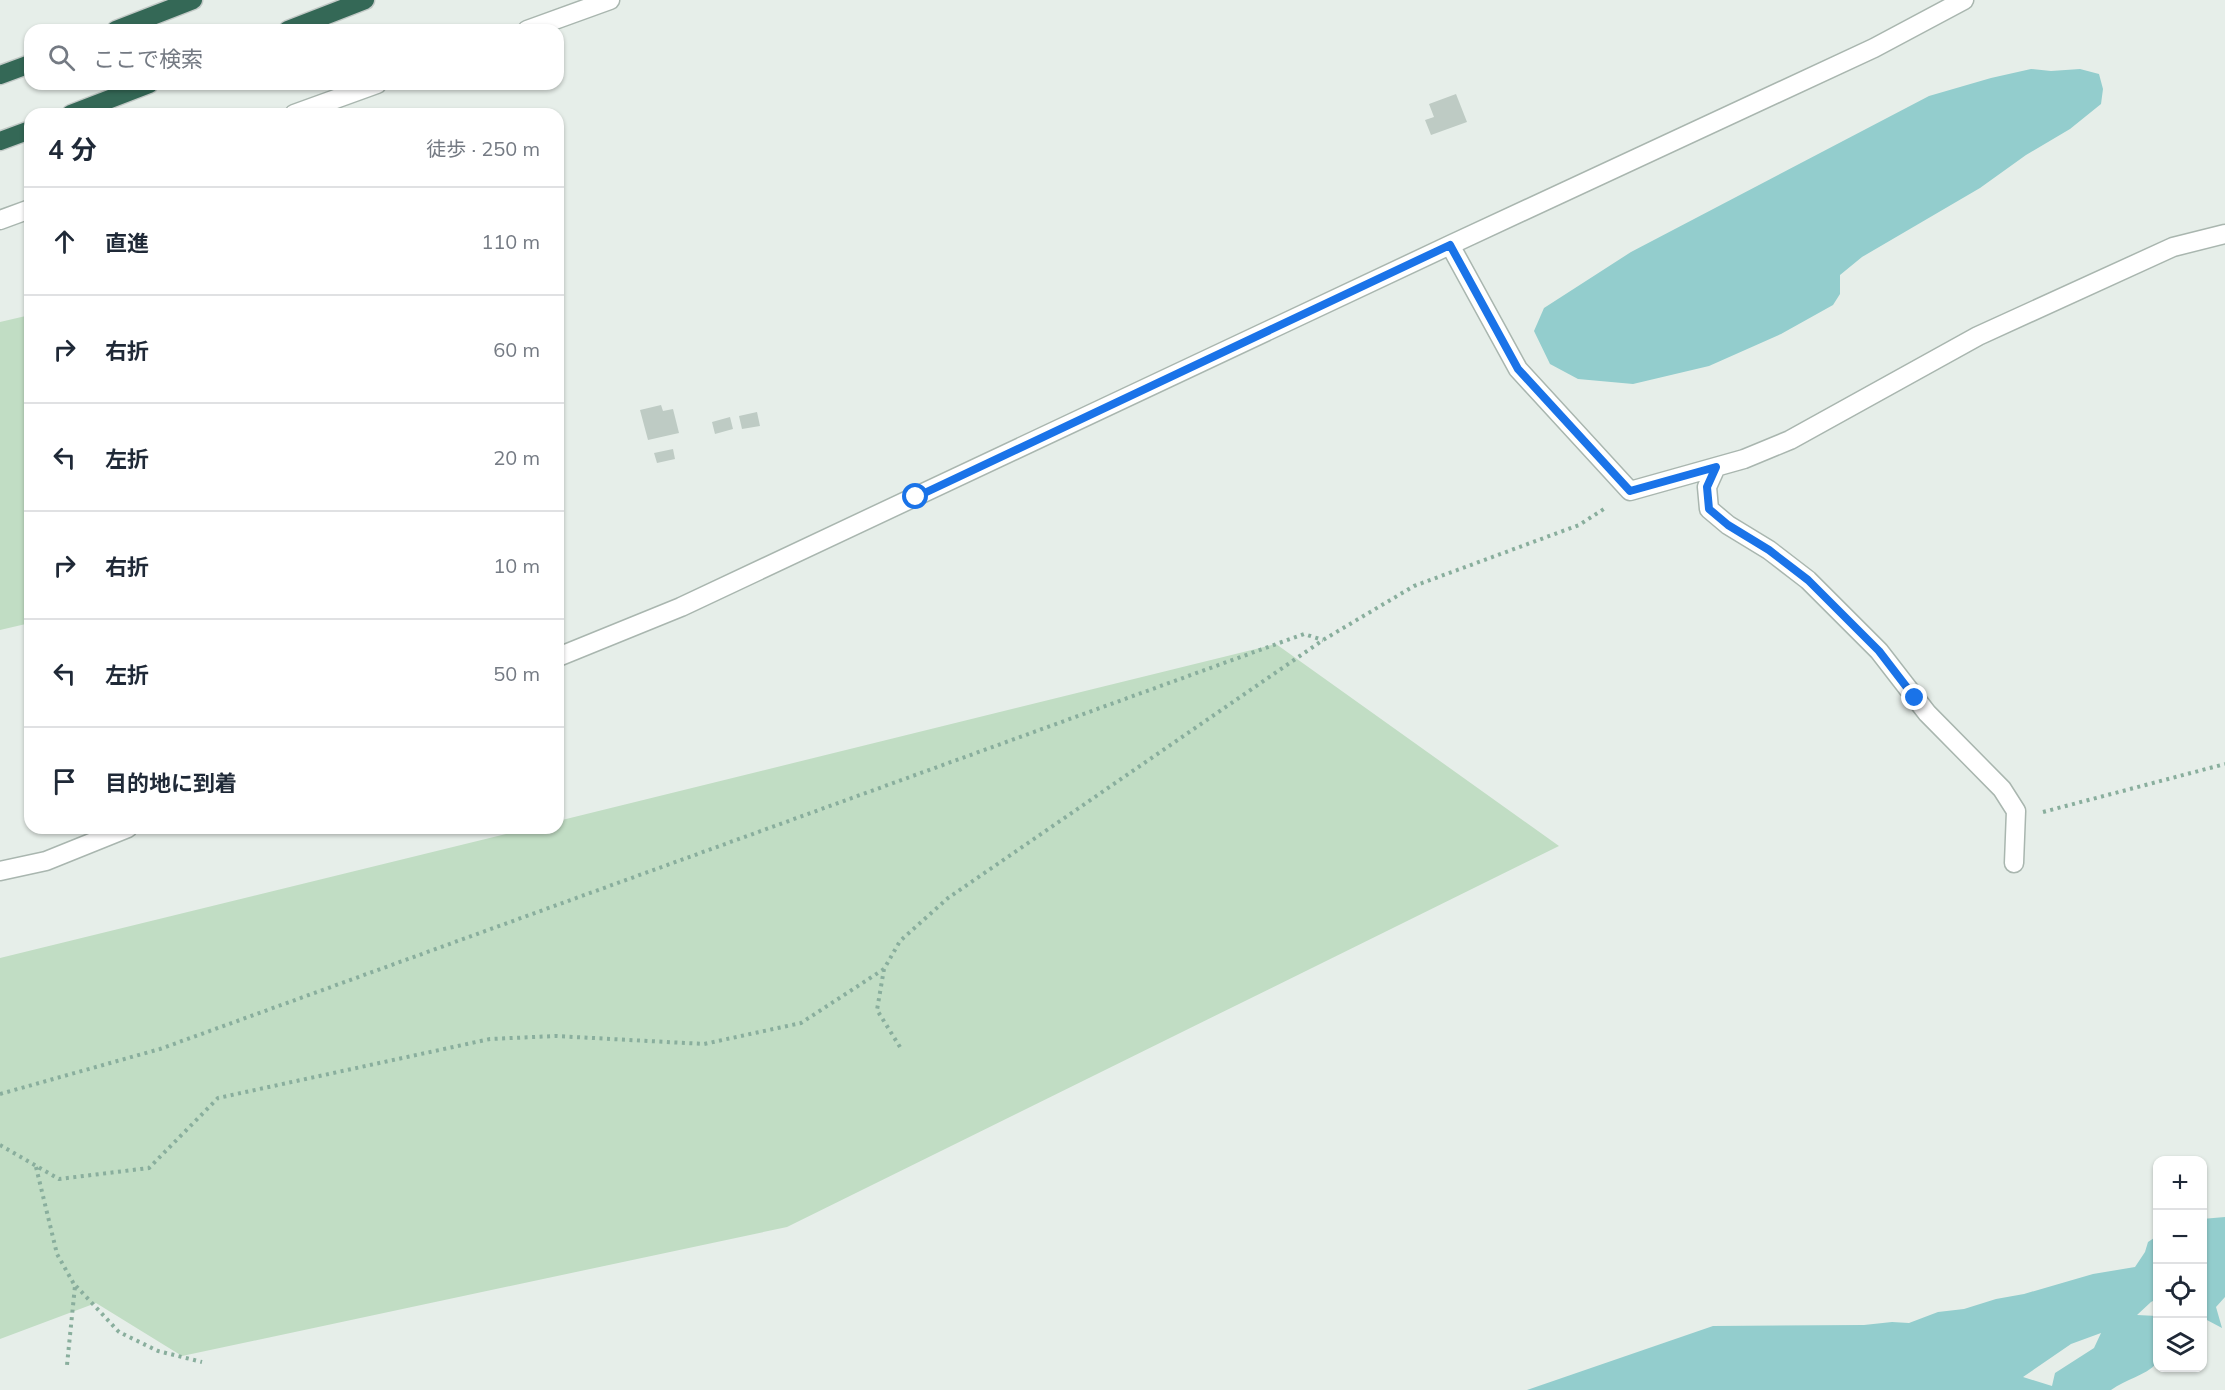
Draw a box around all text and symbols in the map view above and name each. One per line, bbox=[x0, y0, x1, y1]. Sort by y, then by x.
search box bbox=[24, 24, 564, 90]
icon: search bbox=[45, 41, 78, 74]
text: ここで検索 bbox=[93, 45, 203, 73]
text: 4 分 bbox=[48, 133, 97, 166]
text: 徒歩 · 250 m bbox=[426, 136, 540, 161]
icon: ahead bbox=[48, 225, 81, 258]
text: 直進 bbox=[105, 229, 149, 257]
text: 110 m bbox=[481, 229, 540, 254]
icon: right bbox=[48, 333, 81, 366]
text: 右折 bbox=[105, 337, 149, 365]
text: 60 m bbox=[493, 337, 540, 362]
icon: left bbox=[48, 441, 81, 474]
text: 左折 bbox=[105, 445, 149, 473]
text: 20 m bbox=[493, 445, 540, 470]
route start bbox=[902, 483, 928, 509]
icon: right bbox=[48, 549, 81, 582]
text: 右折 bbox=[105, 553, 149, 581]
text: 10 m bbox=[493, 553, 540, 578]
icon: left bbox=[48, 657, 81, 690]
text: 左折 bbox=[105, 661, 149, 689]
text: 50 m bbox=[493, 661, 540, 686]
route end bbox=[1901, 684, 1927, 710]
icon: arrive bbox=[48, 765, 81, 798]
text: 目的地に到着 bbox=[105, 769, 237, 797]
map controls bbox=[2153, 1156, 2207, 1372]
button: + bbox=[2153, 1156, 2207, 1210]
button: − bbox=[2153, 1210, 2207, 1264]
button: locate bbox=[2153, 1264, 2207, 1318]
button: layers bbox=[2153, 1318, 2207, 1372]

